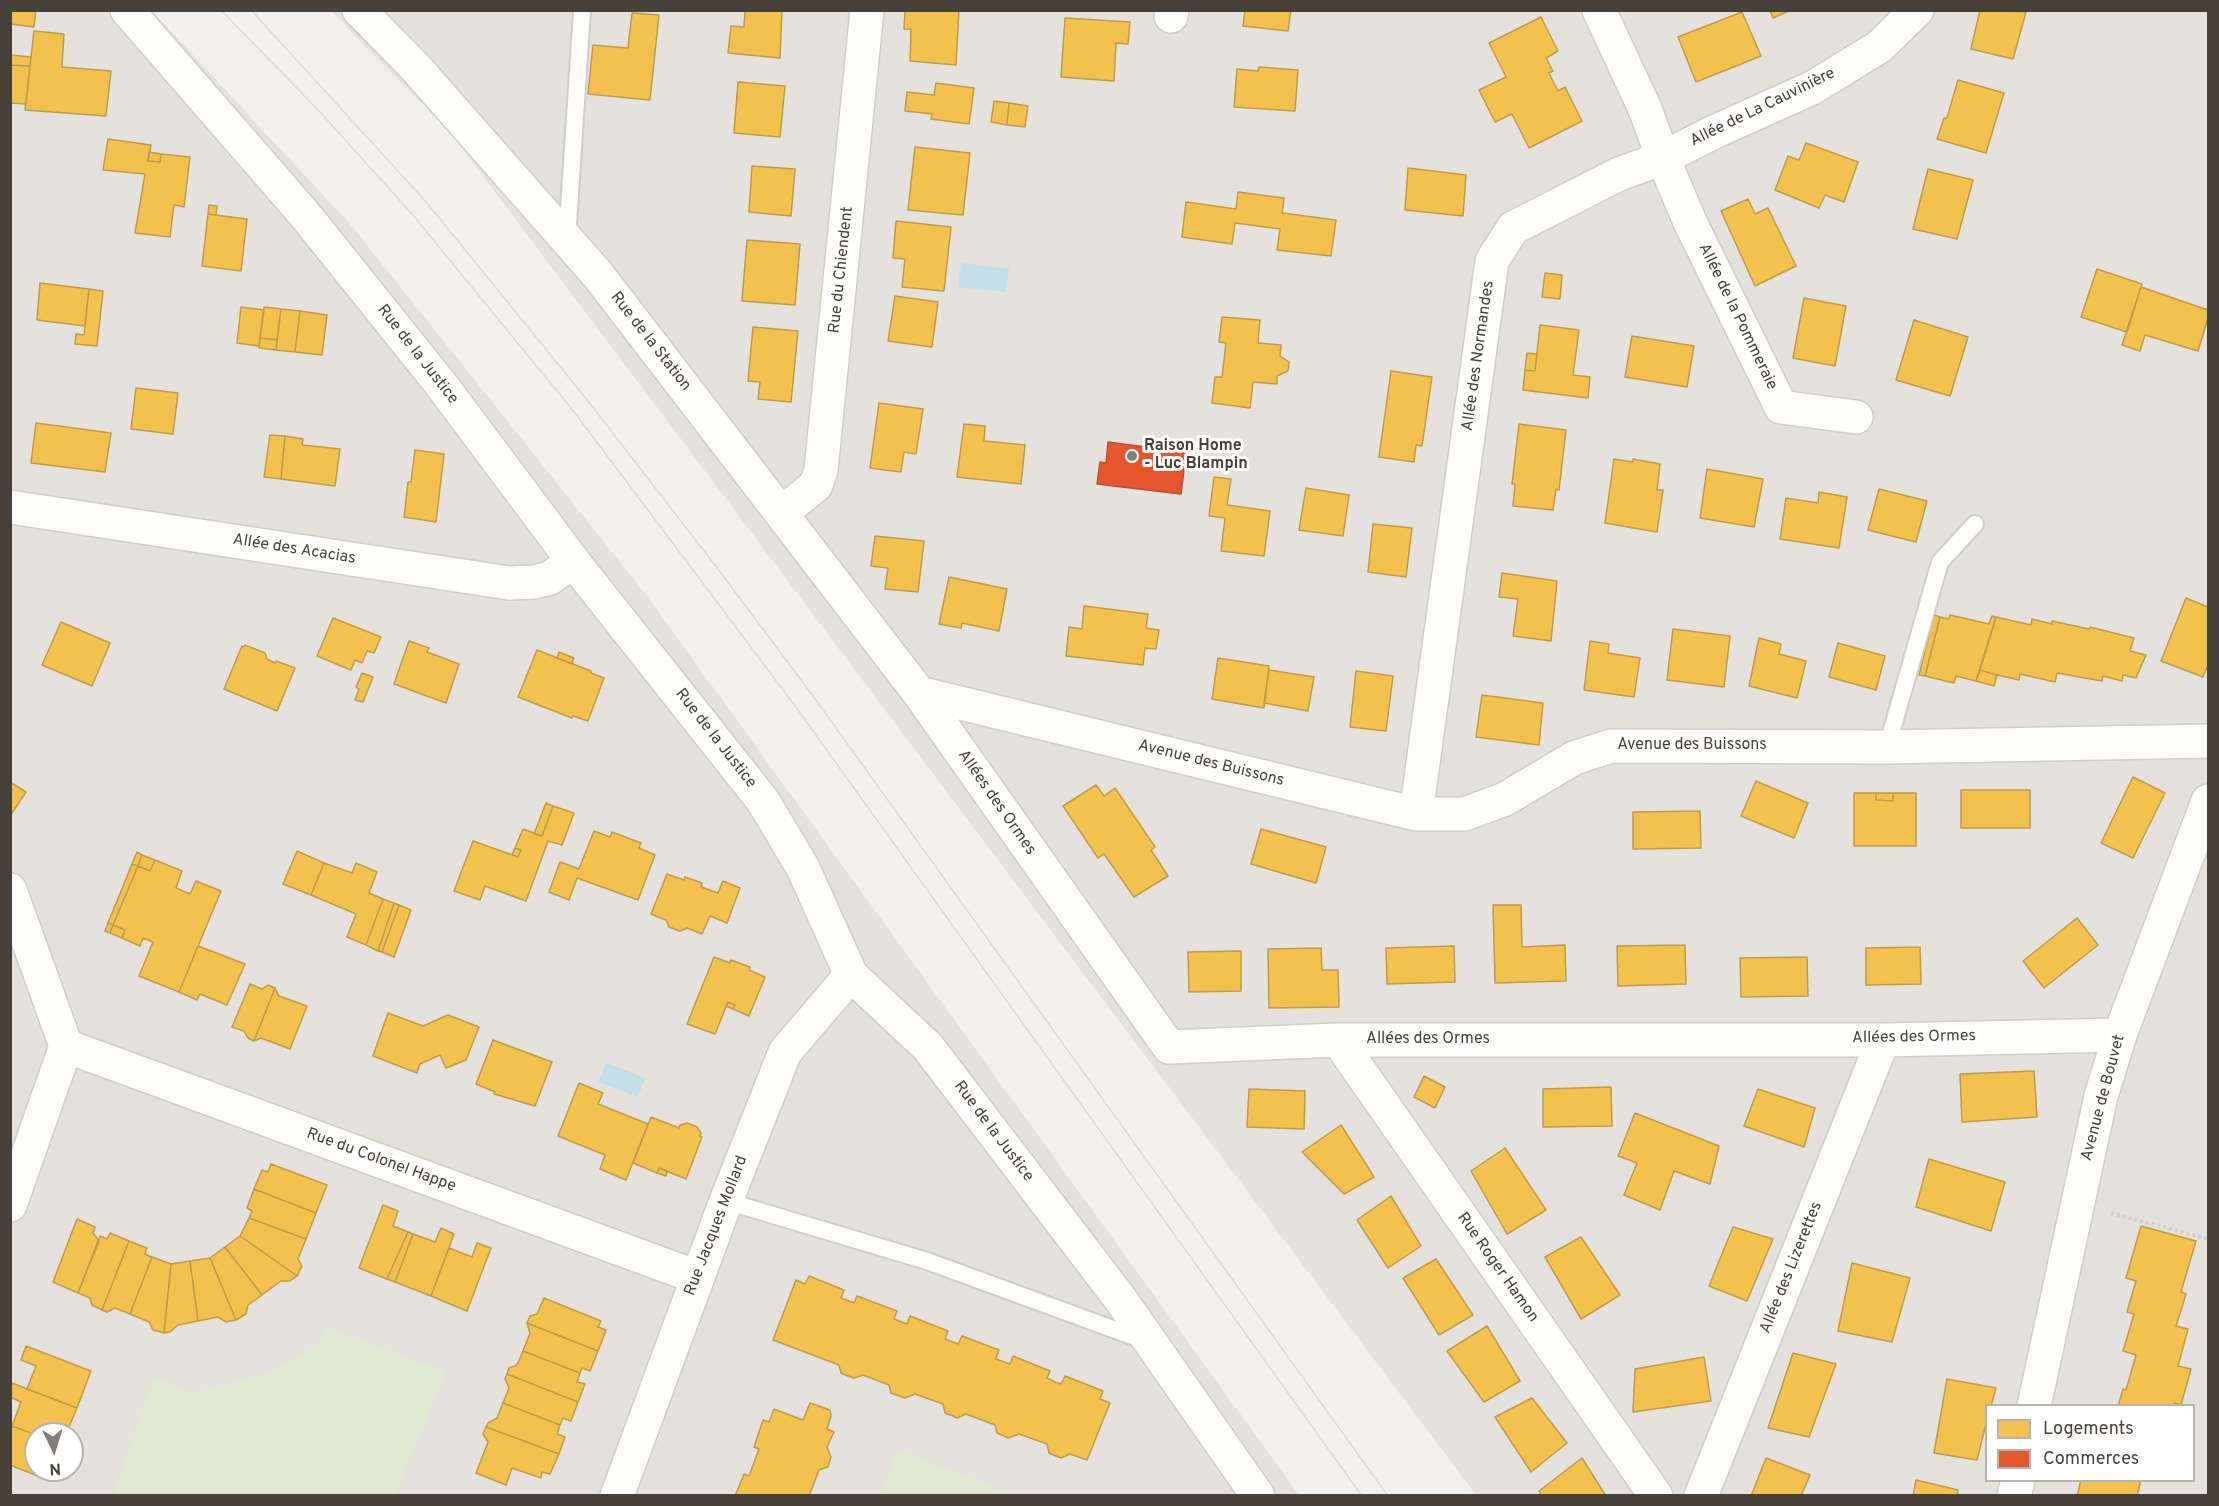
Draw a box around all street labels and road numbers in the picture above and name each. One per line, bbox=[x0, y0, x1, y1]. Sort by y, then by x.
street label: Allée de La Cauvinière bbox=[1687, 65, 1839, 151]
street label: Rue du Chiendent bbox=[826, 206, 858, 334]
street label: Allée de la Pommeraie bbox=[1693, 241, 1781, 393]
street label: Allée des Normandes bbox=[1459, 280, 1499, 432]
street label: Rue de la Station bbox=[605, 289, 695, 395]
street label: Rue de la Justice bbox=[372, 301, 462, 409]
street label: Allée des Acacias bbox=[231, 531, 357, 569]
street label: Rue de la Justice bbox=[670, 685, 760, 793]
street label: Avenue des Buissons bbox=[1617, 736, 1767, 756]
street label: Avenue des Buissons bbox=[1136, 737, 1286, 791]
street label: Allées des Ormes bbox=[953, 747, 1039, 859]
street label: Allées des Ormes bbox=[1852, 1027, 1976, 1049]
street label: Allées des Ormes bbox=[1366, 1030, 1490, 1050]
street label: Avenue de Bouvet bbox=[2078, 1033, 2130, 1163]
street label: Rue de la Justice bbox=[949, 1078, 1037, 1186]
street label: Rue du Colonel Happe bbox=[304, 1125, 458, 1197]
street label: Rue Jacques Mollard bbox=[681, 1153, 753, 1299]
street label: Allée des Lizerettes bbox=[1757, 1199, 1827, 1337]
street label: Rue Roger Hamon bbox=[1452, 1209, 1542, 1327]

